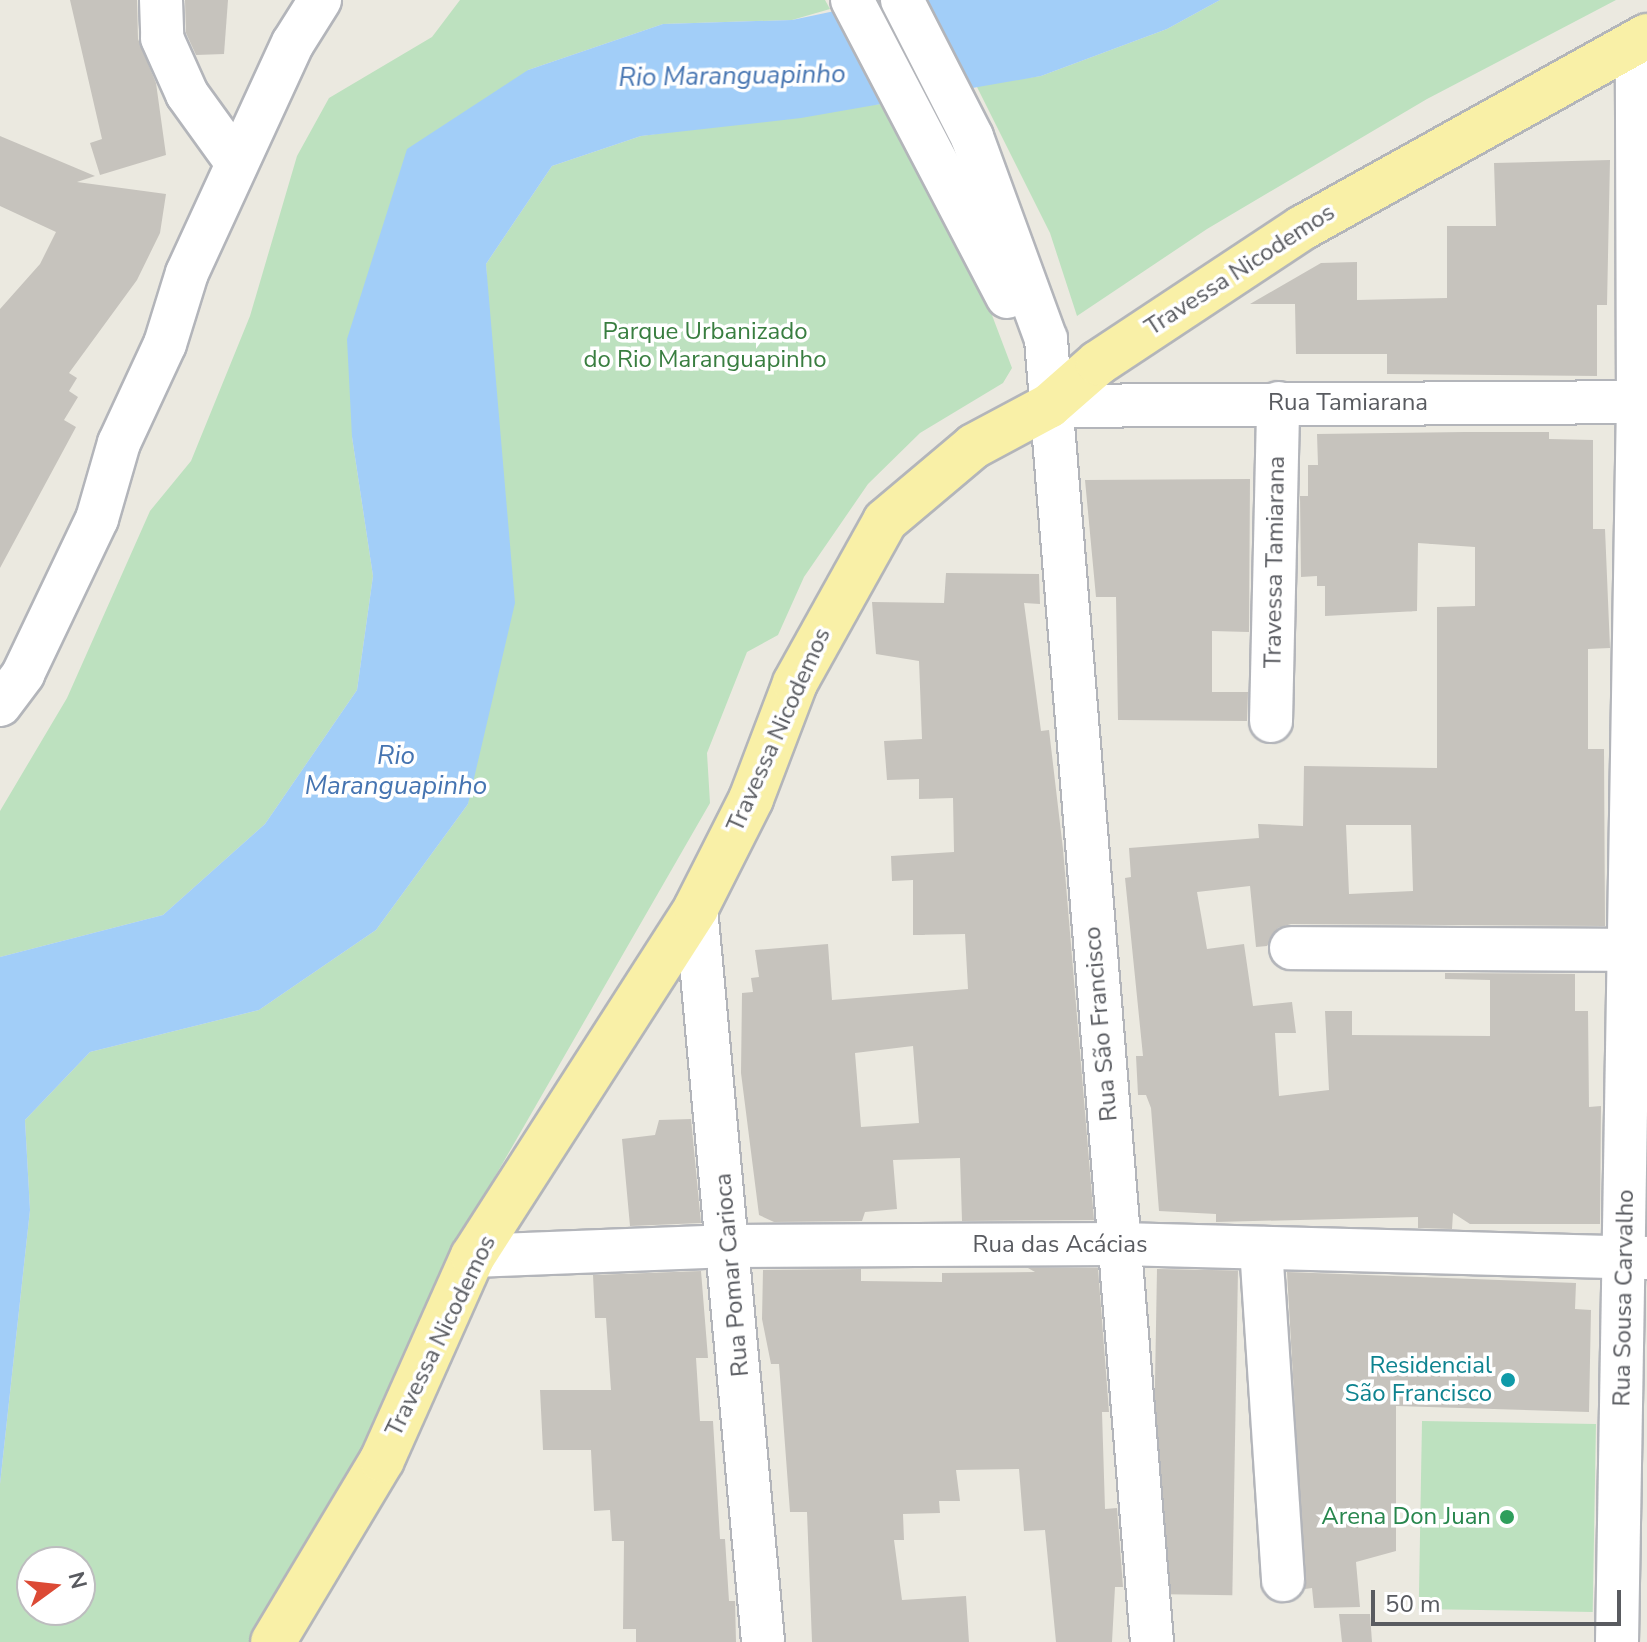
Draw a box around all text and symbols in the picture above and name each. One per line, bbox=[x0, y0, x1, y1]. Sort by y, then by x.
water label: Rio Maranguapinho bbox=[618, 58, 846, 94]
street label: Travessa Nicodemos bbox=[1140, 198, 1340, 342]
park label: Parque Urbanizado do Rio Maranguapinho bbox=[583, 318, 827, 374]
street label: Rua Tamiarana bbox=[1268, 389, 1428, 417]
street label: Travessa Tamiarana bbox=[1259, 456, 1291, 668]
street label: Travessa Nicodemos bbox=[721, 623, 837, 837]
water label: Rio Maranguapinho bbox=[305, 740, 487, 802]
street label: Rua São Francisco bbox=[1078, 925, 1124, 1123]
street label: Rua Pomar Carioca bbox=[709, 1172, 755, 1378]
street label: Rua Sousa Carvalho bbox=[1608, 1189, 1640, 1407]
street label: Travessa Nicodemos bbox=[380, 1231, 502, 1441]
street label: Rua das Acácias bbox=[973, 1231, 1147, 1259]
place label: Residencial São Francisco bbox=[1345, 1352, 1492, 1408]
marker: Residencial São Francisco bbox=[1499, 1371, 1517, 1389]
place label: Arena Don Juan bbox=[1321, 1503, 1491, 1531]
marker: Arena Don Juan bbox=[1498, 1508, 1516, 1526]
north arrow bbox=[16, 1546, 96, 1626]
text: N bbox=[61, 1568, 94, 1592]
scale bar bbox=[1375, 1574, 1625, 1624]
text: 50 m bbox=[1385, 1588, 1441, 1620]

